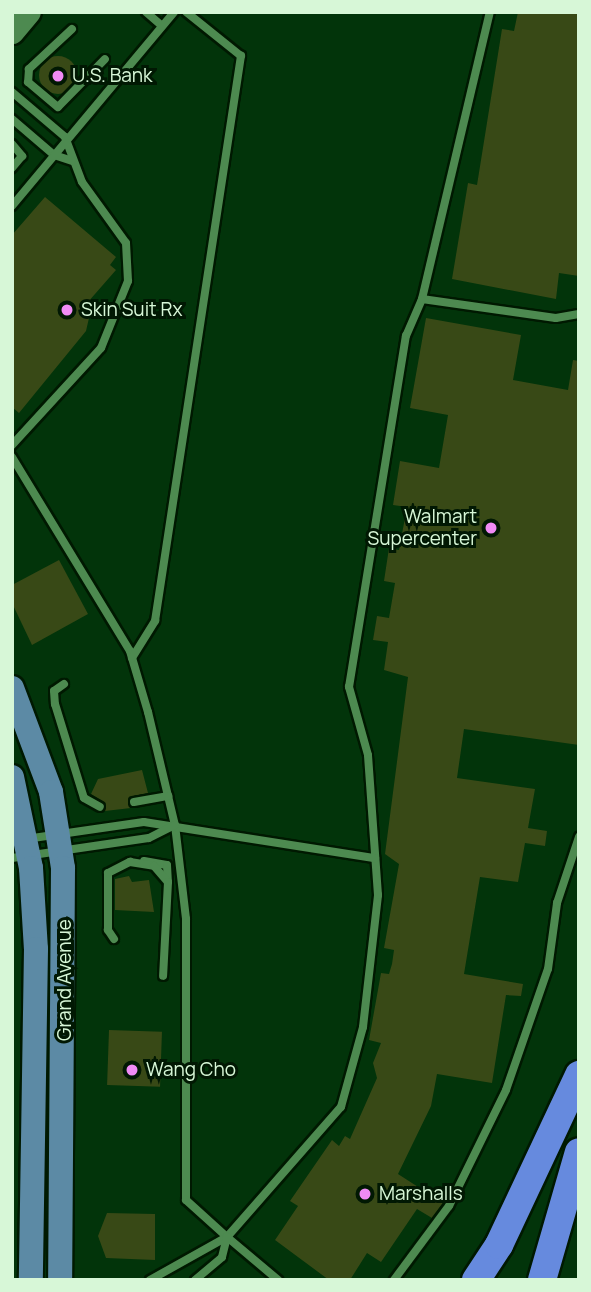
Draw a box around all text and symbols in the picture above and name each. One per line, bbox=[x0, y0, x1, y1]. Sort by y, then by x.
place label: U.S. Bank bbox=[72, 65, 153, 87]
marker: U.S. Bank bbox=[50, 68, 66, 84]
place label: Skin Suit Rx bbox=[81, 299, 182, 321]
marker: Skin Suit Rx bbox=[59, 302, 75, 318]
place label: Walmart Supercenter bbox=[367, 506, 477, 550]
marker: Walmart Supercenter bbox=[483, 520, 499, 536]
street label: Grand Avenue bbox=[54, 919, 76, 1041]
place label: Wang Cho bbox=[146, 1059, 236, 1081]
marker: Wang Cho bbox=[124, 1062, 140, 1078]
place label: Marshalls bbox=[379, 1183, 463, 1205]
marker: Marshalls bbox=[357, 1186, 373, 1202]

